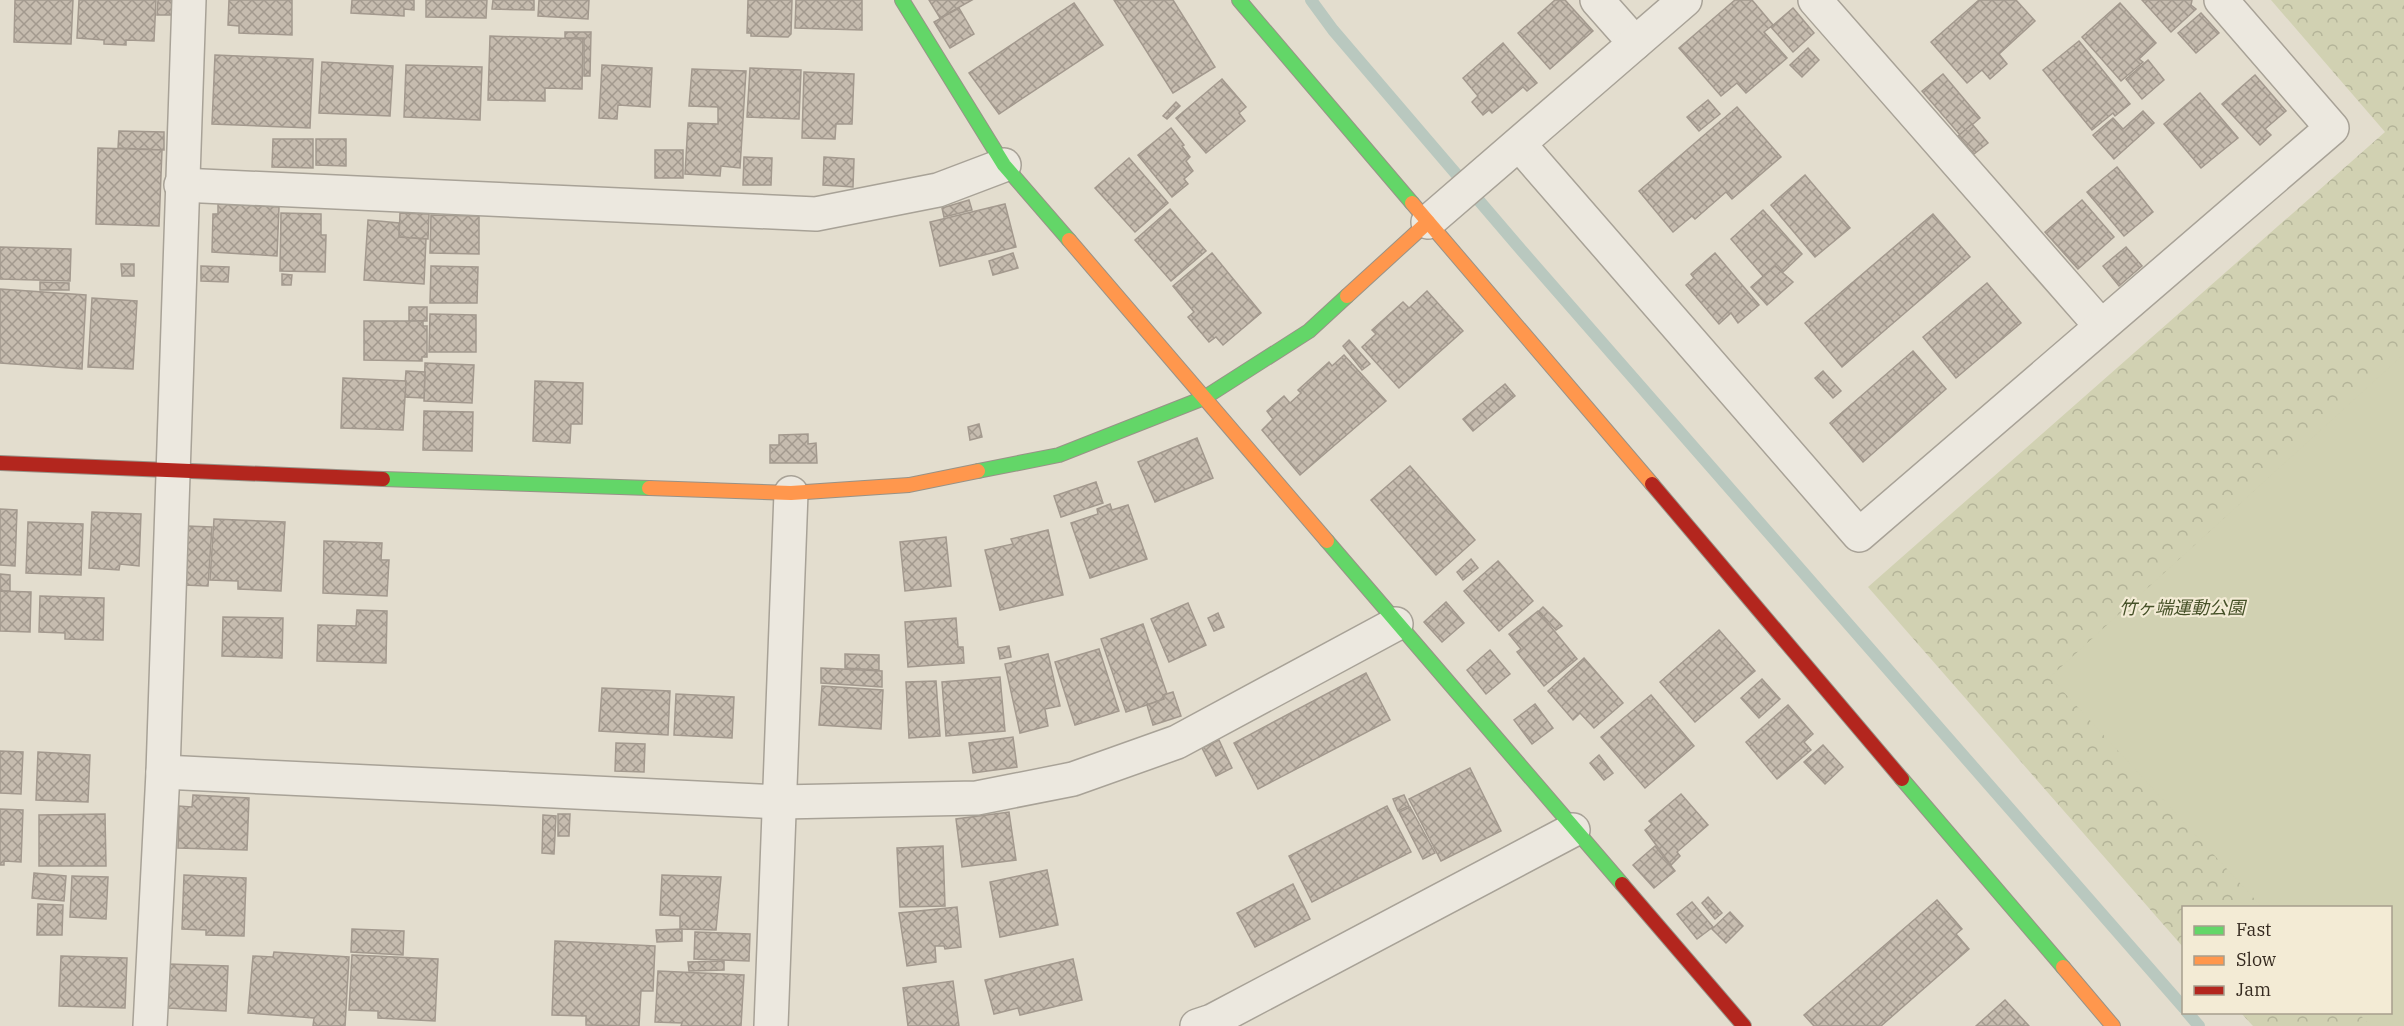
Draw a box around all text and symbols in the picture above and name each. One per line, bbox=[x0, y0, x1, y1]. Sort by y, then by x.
park label: 竹ヶ端運動公園 bbox=[2119, 596, 2248, 619]
legend bbox=[2182, 906, 2392, 1014]
text: Fast bbox=[2236, 918, 2271, 941]
text: Slow bbox=[2236, 948, 2276, 971]
text: Jam bbox=[2236, 978, 2271, 1001]

